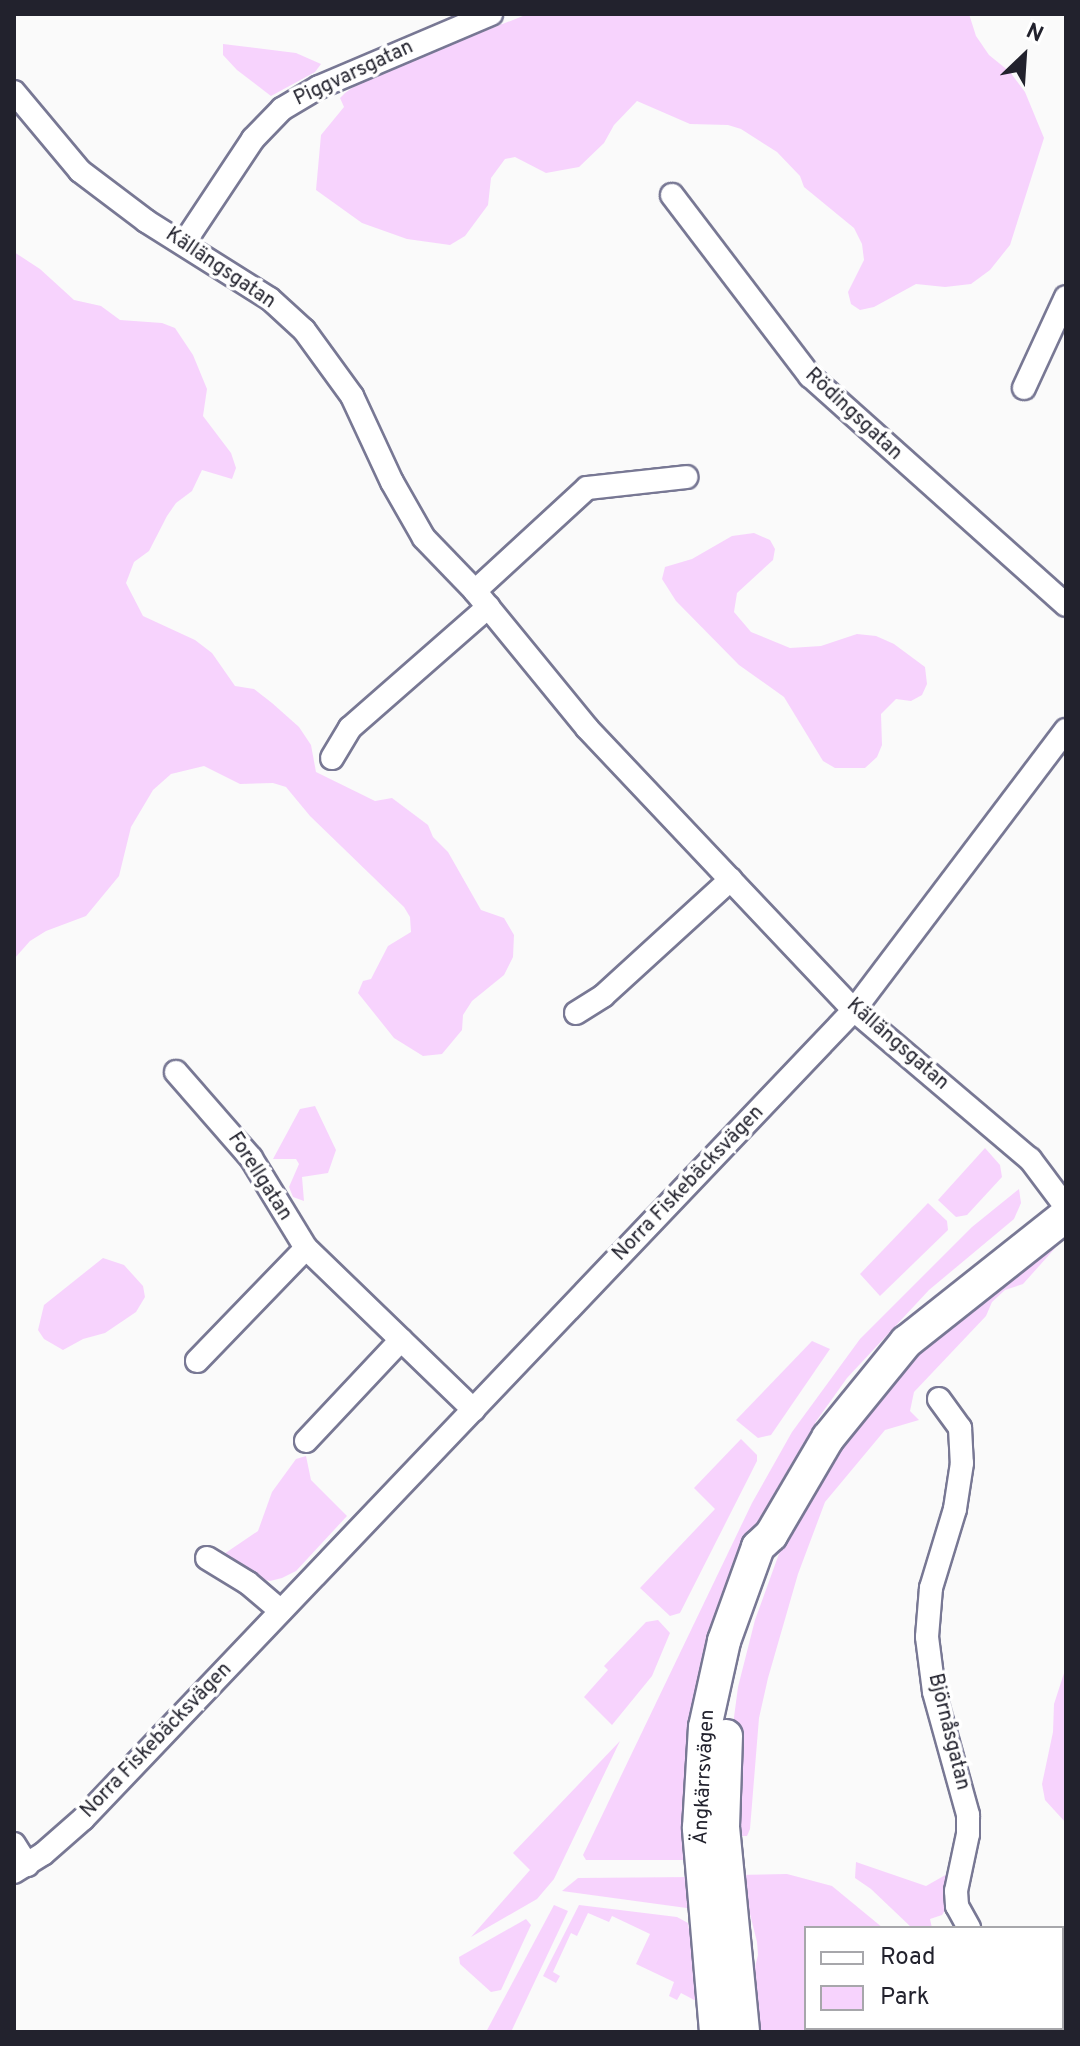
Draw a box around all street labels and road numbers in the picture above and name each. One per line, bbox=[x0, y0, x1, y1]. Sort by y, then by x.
street label: Piggvarsgatan bbox=[291, 36, 417, 112]
street label: Källängsgatan bbox=[160, 223, 280, 315]
street label: Rödingsgatan bbox=[799, 364, 907, 466]
street label: Källängsgatan bbox=[841, 994, 953, 1096]
street label: Norra Fiskebäcksvägen bbox=[609, 1101, 769, 1267]
street label: Forellgatan bbox=[222, 1128, 296, 1226]
street label: Norra Fiskebäcksvägen bbox=[77, 1658, 237, 1824]
street label: Björnåsgatan bbox=[922, 1671, 974, 1793]
street label: Ängkärrsvägen bbox=[689, 1709, 721, 1845]

